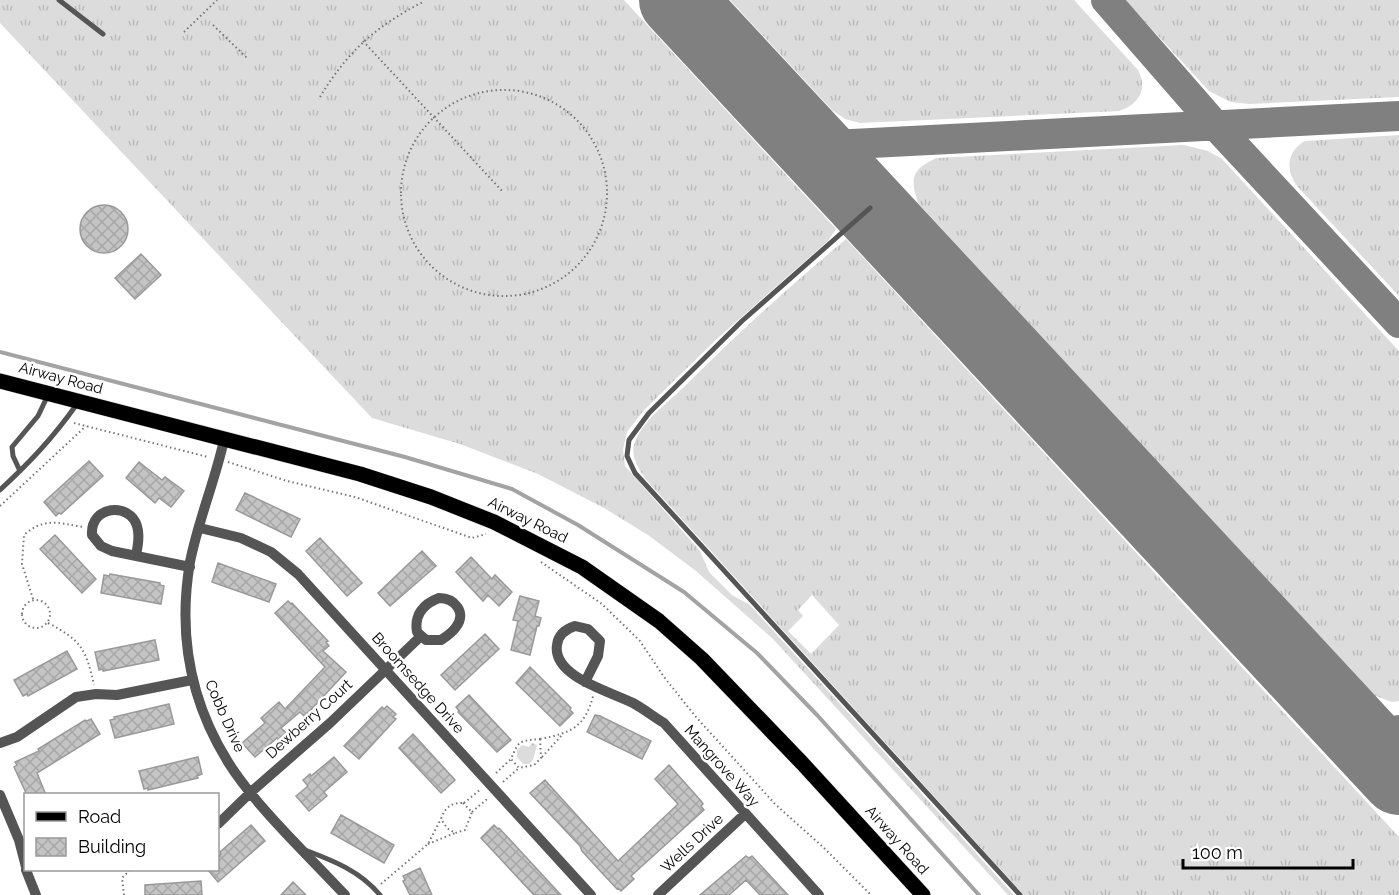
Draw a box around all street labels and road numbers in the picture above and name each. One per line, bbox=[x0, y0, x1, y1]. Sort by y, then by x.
street label: Airway Road bbox=[17, 358, 105, 398]
street label: Airway Road bbox=[485, 493, 571, 547]
street label: Broomsedge Drive bbox=[368, 629, 468, 737]
street label: Dewberry Court bbox=[262, 675, 356, 763]
street label: Cobb Drive bbox=[201, 677, 249, 755]
street label: Mangrove Way bbox=[681, 721, 763, 811]
street label: Airway Road bbox=[861, 802, 933, 878]
street label: Wells Drive bbox=[657, 810, 727, 876]

